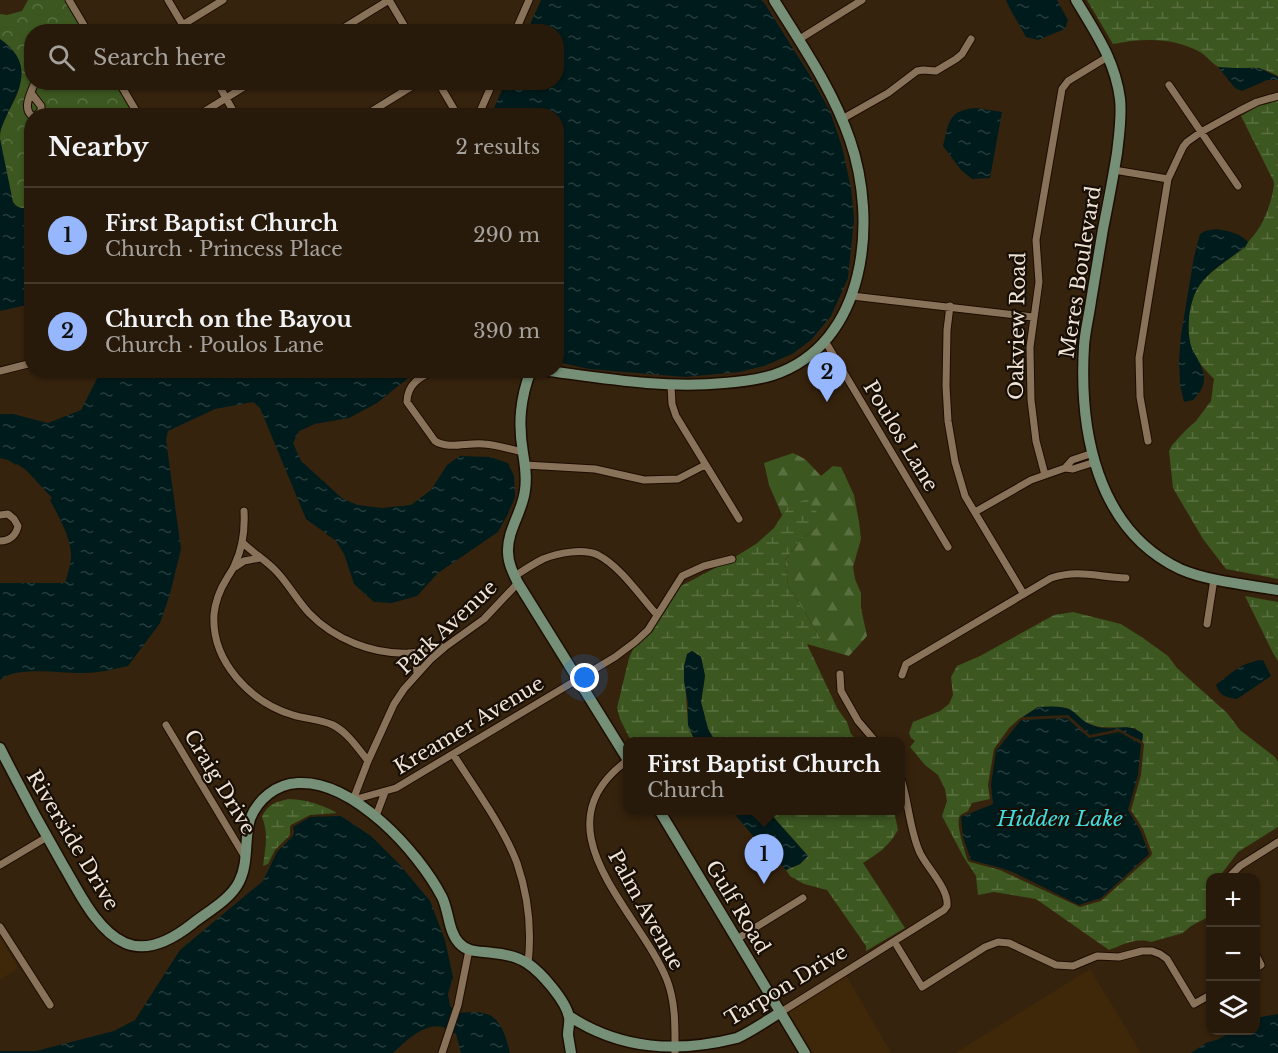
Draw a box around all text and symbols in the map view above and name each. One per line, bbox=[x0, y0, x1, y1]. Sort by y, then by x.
search box bbox=[24, 24, 564, 90]
icon: search bbox=[45, 41, 78, 74]
text: Search here bbox=[93, 44, 226, 71]
text: Nearby bbox=[48, 131, 149, 163]
text: 2 results bbox=[456, 135, 540, 159]
street label: Meres Boulevard bbox=[1055, 184, 1105, 360]
text: First Baptist Church bbox=[105, 210, 338, 237]
text: 1 bbox=[63, 223, 72, 247]
text: 290 m bbox=[473, 223, 540, 247]
text: Church · Princess Place bbox=[105, 237, 343, 261]
street label: Oakview Road bbox=[1004, 252, 1030, 400]
text: Church on the Bayou bbox=[105, 306, 352, 333]
text: 2 bbox=[61, 319, 74, 343]
text: 390 m bbox=[473, 319, 540, 343]
text: Church · Poulos Lane bbox=[105, 333, 324, 357]
pin: 2 bbox=[808, 352, 846, 402]
street label: Poulos Lane bbox=[859, 376, 943, 496]
street label: Park Avenue bbox=[392, 575, 502, 679]
your location bbox=[570, 663, 599, 692]
street label: Kreamer Avenue bbox=[390, 671, 548, 779]
street label: Craig Drive bbox=[179, 725, 261, 839]
popup bbox=[623, 737, 905, 815]
text: First Baptist Church bbox=[647, 751, 881, 778]
street label: Riverside Drive bbox=[22, 766, 124, 914]
text: Church bbox=[647, 778, 724, 802]
water label: Hidden Lake bbox=[996, 806, 1123, 832]
pin: 1 bbox=[744, 834, 783, 884]
street label: Palm Avenue bbox=[603, 846, 689, 974]
street label: Gulf Road bbox=[701, 856, 775, 958]
map controls bbox=[1206, 873, 1260, 1035]
button: + bbox=[1206, 873, 1260, 927]
button: − bbox=[1206, 927, 1260, 981]
street label: Tarpon Drive bbox=[721, 939, 851, 1031]
button: layers bbox=[1206, 981, 1260, 1035]

